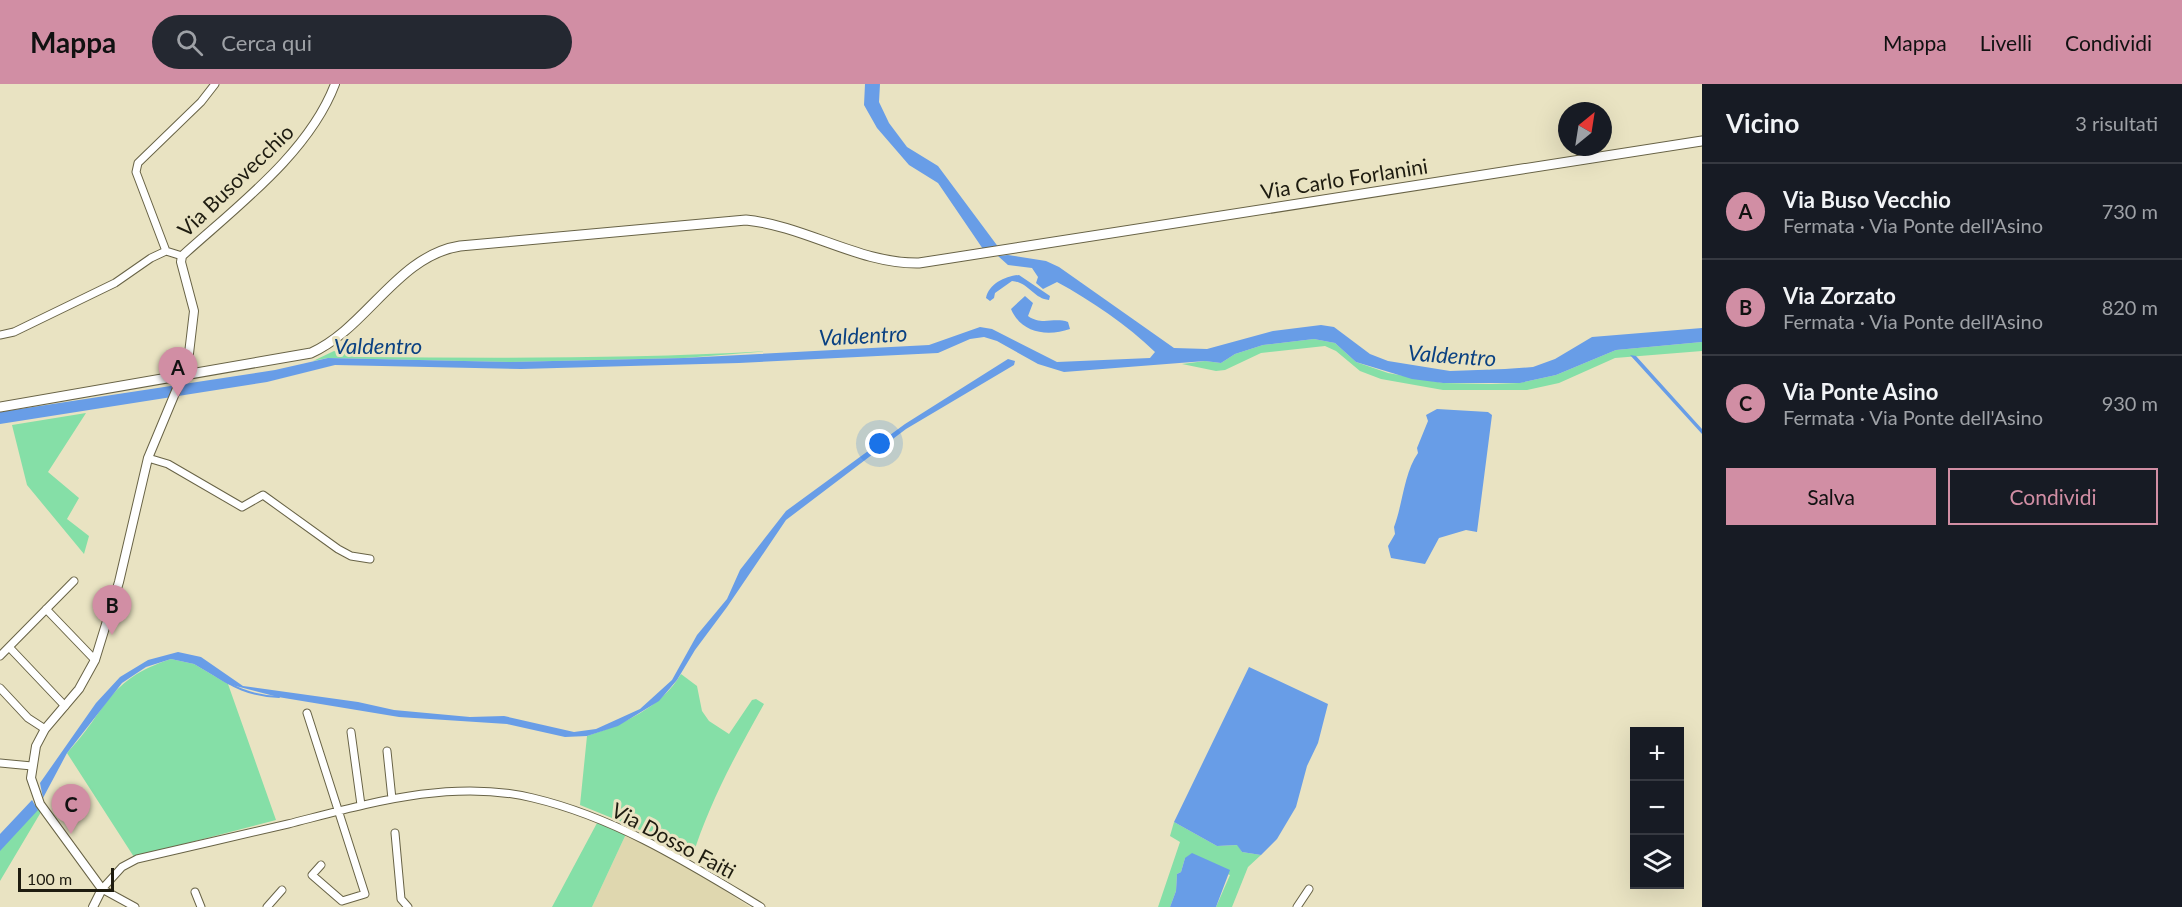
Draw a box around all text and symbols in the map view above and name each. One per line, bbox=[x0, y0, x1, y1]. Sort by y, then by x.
search box bbox=[152, 15, 572, 69]
text: Mappa bbox=[30, 25, 116, 59]
icon: search bbox=[173, 26, 206, 59]
text: Cerca qui bbox=[221, 29, 312, 56]
text: Mappa bbox=[1883, 30, 1947, 55]
text: Livelli bbox=[1980, 30, 2032, 55]
text: Condividi bbox=[2065, 30, 2152, 55]
north arrow bbox=[1558, 102, 1612, 156]
text: Vicino bbox=[1726, 107, 1799, 139]
text: 3 risultati bbox=[2075, 111, 2158, 135]
street label: Via Busovecchio bbox=[172, 118, 298, 241]
street label: Via Carlo Forlanini bbox=[1259, 152, 1429, 204]
text: Via Buso Vecchio bbox=[1783, 186, 1951, 213]
text: A bbox=[1739, 199, 1752, 223]
text: 730 m bbox=[2102, 199, 2158, 223]
text: Fermata · Via Ponte dell'Asino bbox=[1783, 213, 2043, 237]
text: Via Zorzato bbox=[1783, 282, 1896, 309]
text: B bbox=[1739, 295, 1752, 319]
text: 820 m bbox=[2102, 295, 2158, 319]
text: Fermata · Via Ponte dell'Asino bbox=[1783, 309, 2043, 333]
water label: Valdentro bbox=[818, 319, 908, 351]
water label: Valdentro bbox=[334, 332, 422, 359]
water label: Valdentro bbox=[1407, 338, 1497, 372]
pin: A bbox=[158, 348, 198, 397]
text: Via Ponte Asino bbox=[1783, 378, 1938, 405]
text: C bbox=[1739, 391, 1752, 415]
text: 930 m bbox=[2102, 391, 2158, 415]
text: Fermata · Via Ponte dell'Asino bbox=[1783, 405, 2043, 429]
your location bbox=[865, 429, 894, 458]
button: Salva bbox=[1726, 468, 1936, 525]
button: Condividi bbox=[1948, 468, 2158, 525]
pin: B bbox=[92, 586, 132, 635]
map controls bbox=[1630, 727, 1684, 889]
button: + bbox=[1630, 727, 1684, 781]
button: − bbox=[1630, 781, 1684, 835]
pin: C bbox=[52, 784, 90, 834]
street label: Via Dosso Faiti bbox=[608, 797, 740, 883]
button: layers bbox=[1630, 835, 1684, 889]
scale bar bbox=[18, 865, 114, 892]
text: 100 m bbox=[27, 869, 72, 888]

